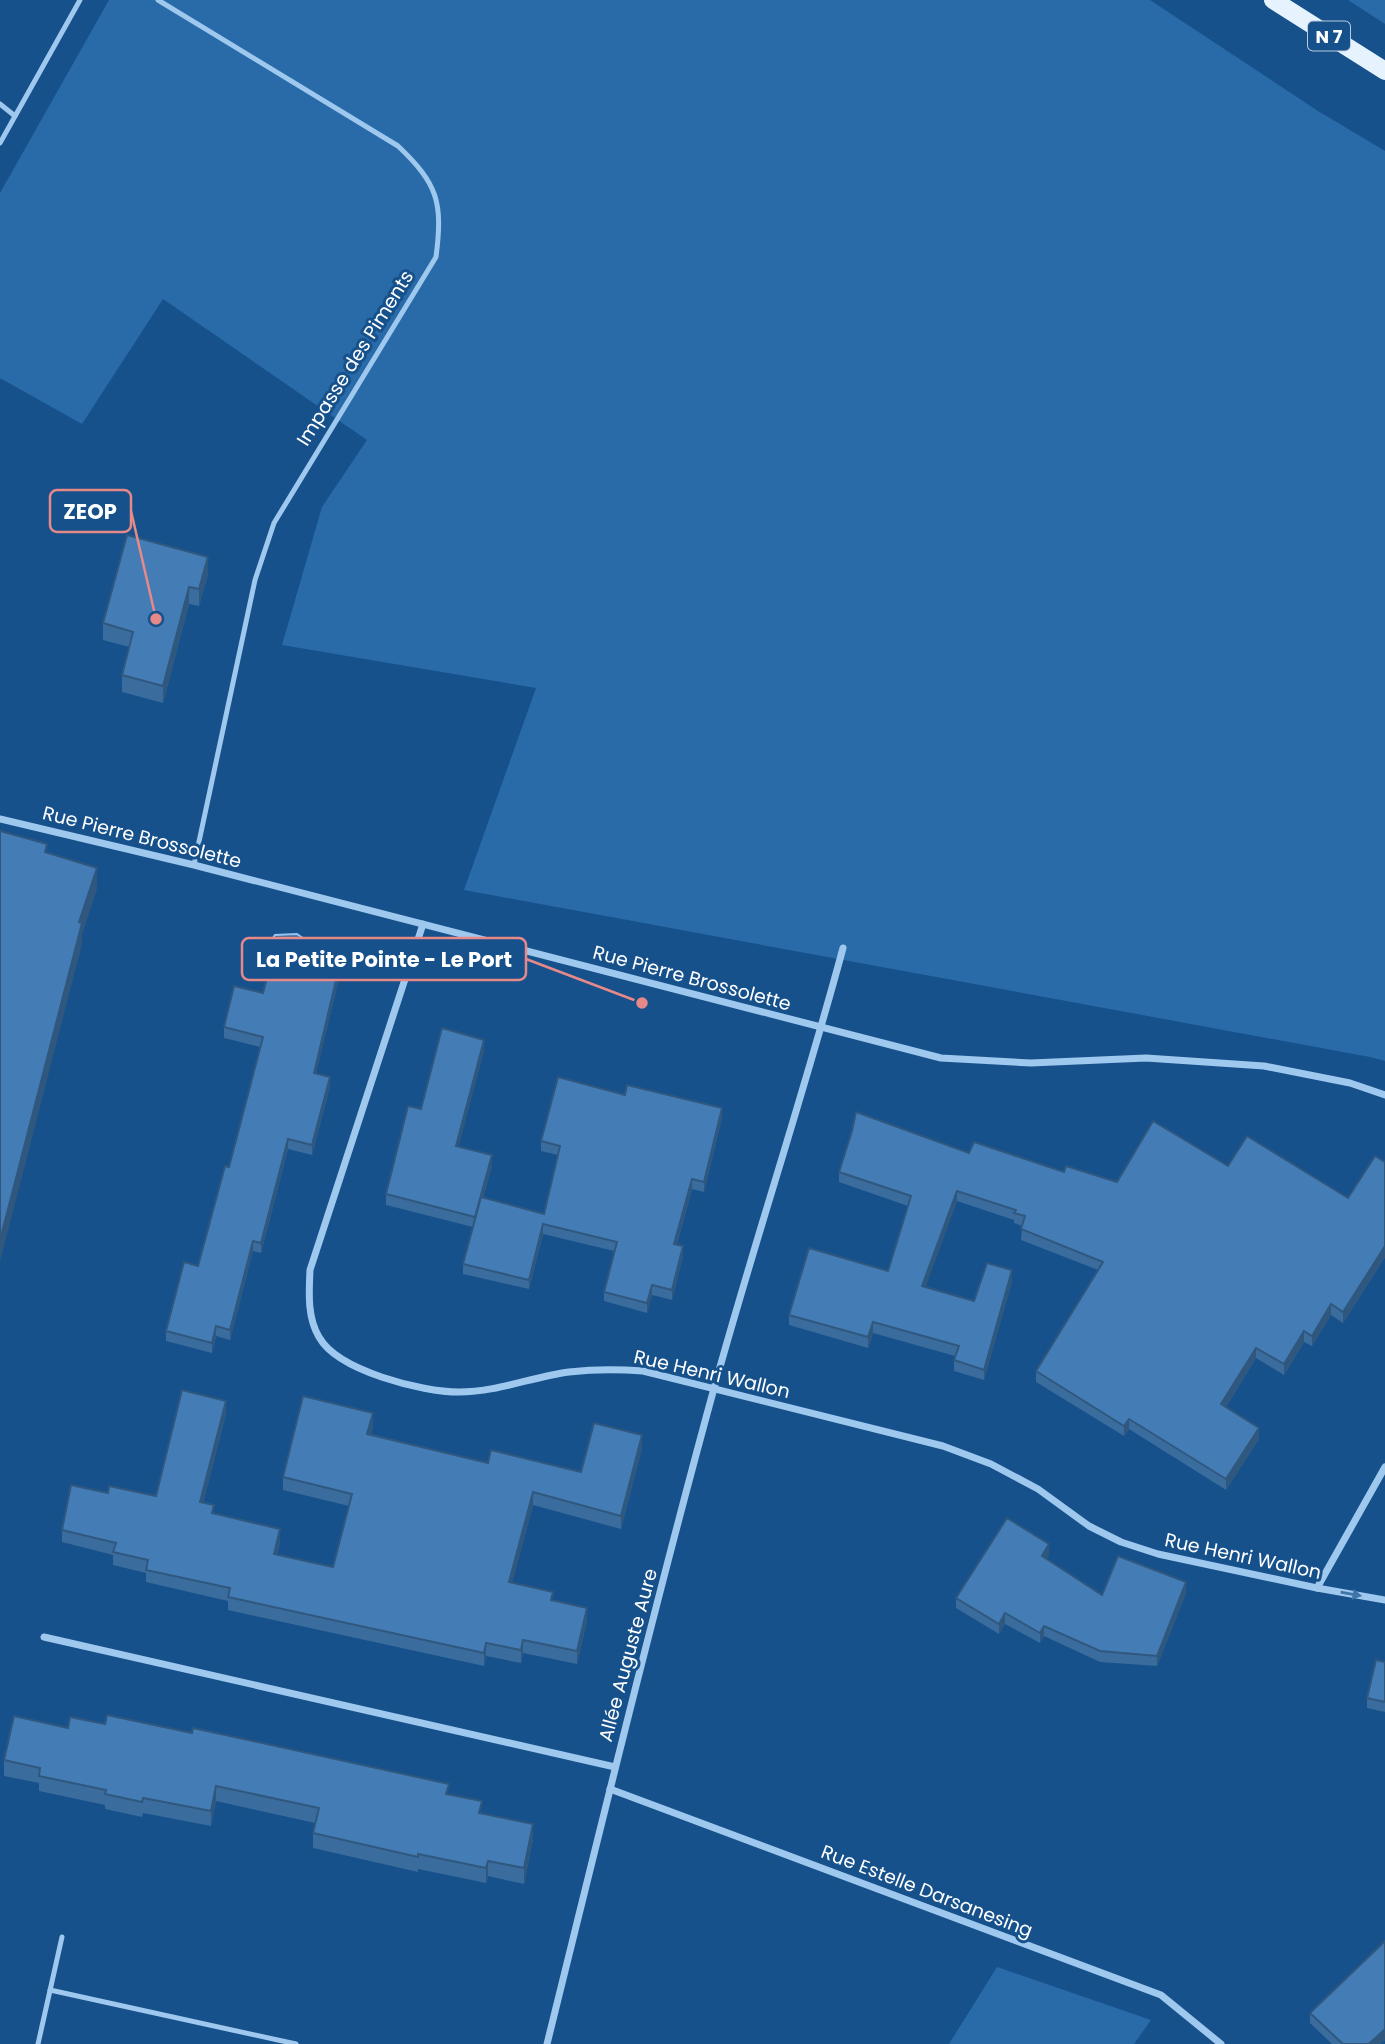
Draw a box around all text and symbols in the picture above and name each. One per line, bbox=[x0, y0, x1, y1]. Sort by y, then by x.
road number: N 7 bbox=[1308, 22, 1350, 51]
street label: Impasse des Piments bbox=[290, 265, 420, 451]
callout: ZEOP bbox=[50, 490, 131, 532]
text: ZEOP bbox=[63, 497, 117, 526]
street label: Rue Pierre Brossolette bbox=[40, 799, 244, 875]
callout: La Petite Pointe - Le Port bbox=[242, 938, 526, 980]
street label: Rue Pierre Brossolette bbox=[590, 939, 794, 1017]
text: La Petite Pointe - Le Port bbox=[256, 945, 512, 974]
street label: Rue Henri Wallon bbox=[631, 1343, 793, 1405]
street label: Rue Henri Wallon bbox=[1162, 1526, 1324, 1586]
street label: Allée Auguste Aure bbox=[592, 1565, 664, 1745]
one-way arrow bbox=[1340, 1589, 1362, 1600]
street label: Rue Estelle Darsanesing bbox=[817, 1838, 1037, 1944]

